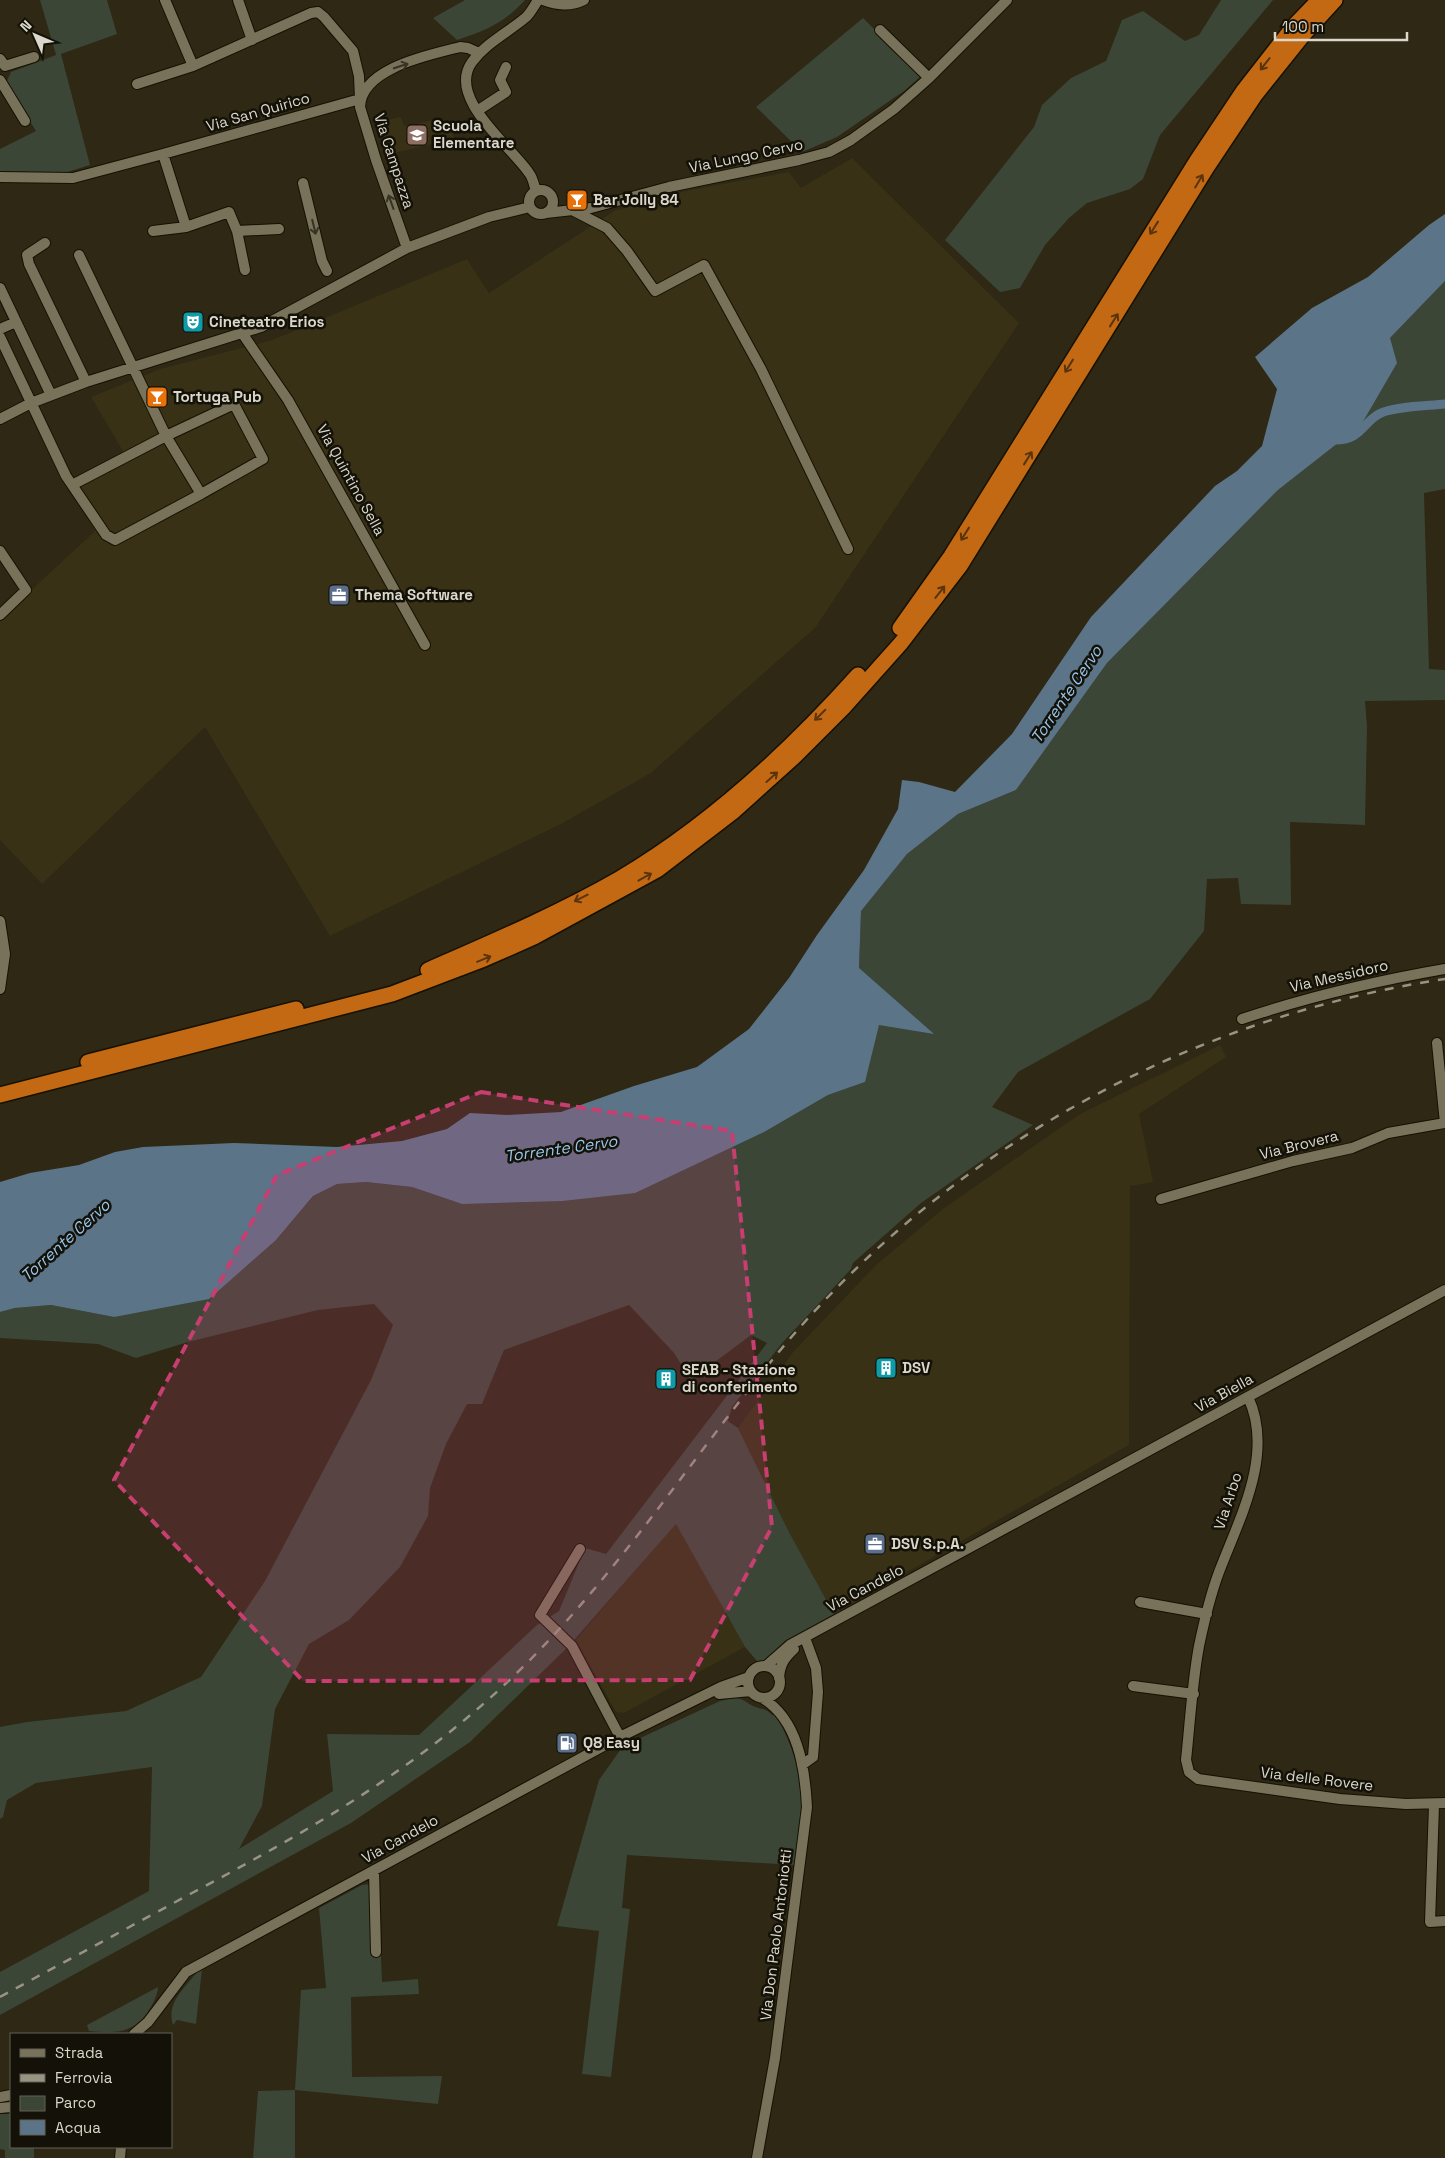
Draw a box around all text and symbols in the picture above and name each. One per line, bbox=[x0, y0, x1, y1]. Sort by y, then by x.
north arrow bbox=[10, 10, 60, 60]
scale bar bbox=[1275, 10, 1408, 42]
text: N bbox=[16, 16, 35, 35]
text: 100 m bbox=[1282, 17, 1324, 36]
one-way arrow bbox=[1259, 57, 1270, 70]
one-way arrow bbox=[392, 60, 408, 70]
street label: Via San Quirico bbox=[204, 88, 312, 135]
street label: Via Campazza bbox=[370, 111, 419, 211]
place label: Scuola Elementare bbox=[433, 116, 515, 152]
school or university icon: Scuola Elementare bbox=[405, 123, 429, 147]
street label: Via Lungo Cervo bbox=[687, 134, 805, 177]
one-way arrow bbox=[1194, 175, 1204, 189]
bar icon: Bar Jolly 84 bbox=[565, 188, 589, 212]
place label: Bar Jolly 84 bbox=[593, 190, 679, 209]
one-way arrow bbox=[386, 195, 395, 210]
one-way arrow bbox=[310, 219, 319, 235]
one-way arrow bbox=[1149, 220, 1159, 234]
theatre icon: Cineteatro Erios bbox=[181, 310, 205, 334]
place label: Cineteatro Erios bbox=[209, 312, 325, 331]
one-way arrow bbox=[1109, 313, 1119, 327]
one-way arrow bbox=[1064, 359, 1075, 373]
bar icon: Tortuga Pub bbox=[145, 385, 169, 409]
place label: Tortuga Pub bbox=[173, 387, 262, 406]
street label: Via Quintino Sella bbox=[313, 421, 390, 539]
one-way arrow bbox=[1023, 451, 1033, 465]
one-way arrow bbox=[960, 527, 971, 541]
office icon: Thema Software bbox=[327, 583, 351, 607]
place label: Thema Software bbox=[355, 585, 473, 604]
one-way arrow bbox=[935, 586, 946, 599]
water label: Torrente Cervo bbox=[1026, 641, 1107, 747]
one-way arrow bbox=[814, 708, 826, 721]
one-way arrow bbox=[766, 771, 779, 782]
one-way arrow bbox=[637, 872, 652, 882]
one-way arrow bbox=[574, 893, 589, 903]
one-way arrow bbox=[476, 953, 491, 963]
street label: Via Messidoro bbox=[1288, 955, 1390, 996]
street label: Via Brovera bbox=[1258, 1125, 1341, 1163]
water label: Torrente Cervo bbox=[504, 1130, 620, 1167]
water label: Torrente Cervo bbox=[16, 1194, 115, 1286]
building icon: DSV bbox=[874, 1356, 898, 1380]
place label: DSV bbox=[902, 1358, 930, 1377]
place label: SEAB - Stazione di conferimento bbox=[682, 1360, 798, 1396]
building icon: SEAB - Stazione di conferimento bbox=[654, 1367, 678, 1391]
street label: Via Biella bbox=[1191, 1369, 1257, 1416]
street label: Via Arbo bbox=[1209, 1470, 1246, 1532]
office icon: DSV S.p.A. bbox=[863, 1532, 887, 1556]
place label: DSV S.p.A. bbox=[891, 1534, 964, 1553]
street label: Via Candelo bbox=[823, 1559, 906, 1616]
fuel station icon: Q8 Easy bbox=[555, 1731, 579, 1755]
place label: Q8 Easy bbox=[583, 1733, 640, 1752]
street label: Via delle Rovere bbox=[1260, 1762, 1375, 1795]
street label: Via Candelo bbox=[358, 1810, 441, 1867]
street label: Via Don Paolo Antoniotti bbox=[756, 1848, 795, 2022]
legend bbox=[10, 2033, 172, 2148]
text: Strada bbox=[55, 2043, 104, 2062]
text: Ferrovia bbox=[55, 2068, 113, 2087]
text: Parco bbox=[55, 2093, 96, 2112]
text: Acqua bbox=[55, 2118, 101, 2137]

